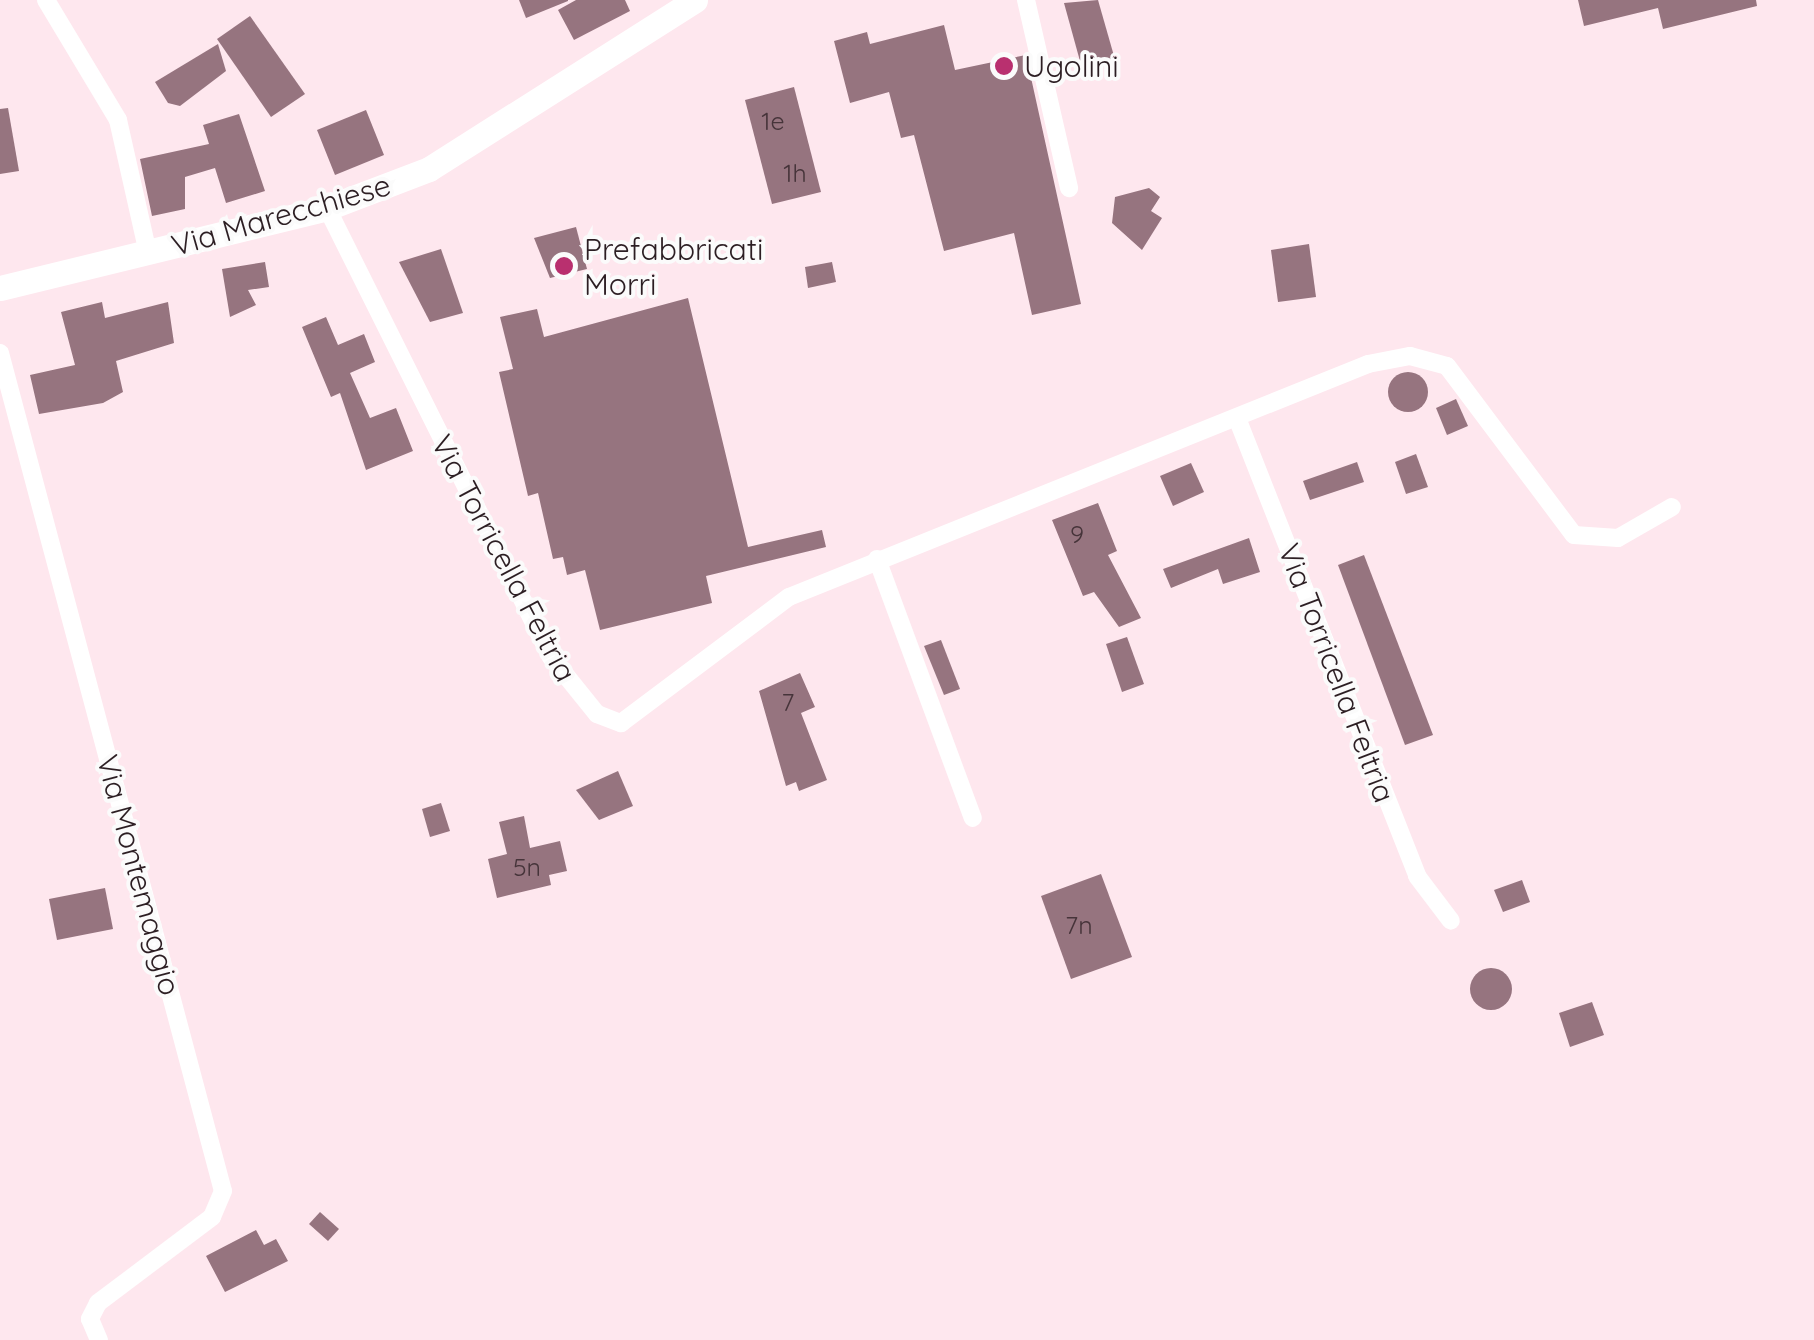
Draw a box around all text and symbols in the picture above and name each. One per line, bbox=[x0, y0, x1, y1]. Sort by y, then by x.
place label: Ugolini bbox=[1024, 48, 1119, 84]
marker: Ugolini bbox=[993, 55, 1015, 77]
house number: 1e bbox=[761, 106, 785, 136]
house number: 1h bbox=[783, 158, 807, 188]
street label: Via Marecchiese bbox=[167, 167, 395, 263]
place label: Prefabbricati Morri bbox=[584, 231, 763, 302]
marker: Prefabbricati Morri bbox=[553, 255, 575, 277]
street label: Via Torricella Feltria bbox=[424, 429, 584, 687]
house number: 9 bbox=[1070, 519, 1084, 549]
street label: Via Torricella Feltria bbox=[1271, 539, 1403, 807]
house number: 7 bbox=[782, 687, 794, 717]
street label: Via Montemaggio bbox=[90, 751, 188, 999]
house number: 5n bbox=[513, 852, 541, 882]
house number: 7n bbox=[1065, 910, 1093, 940]

